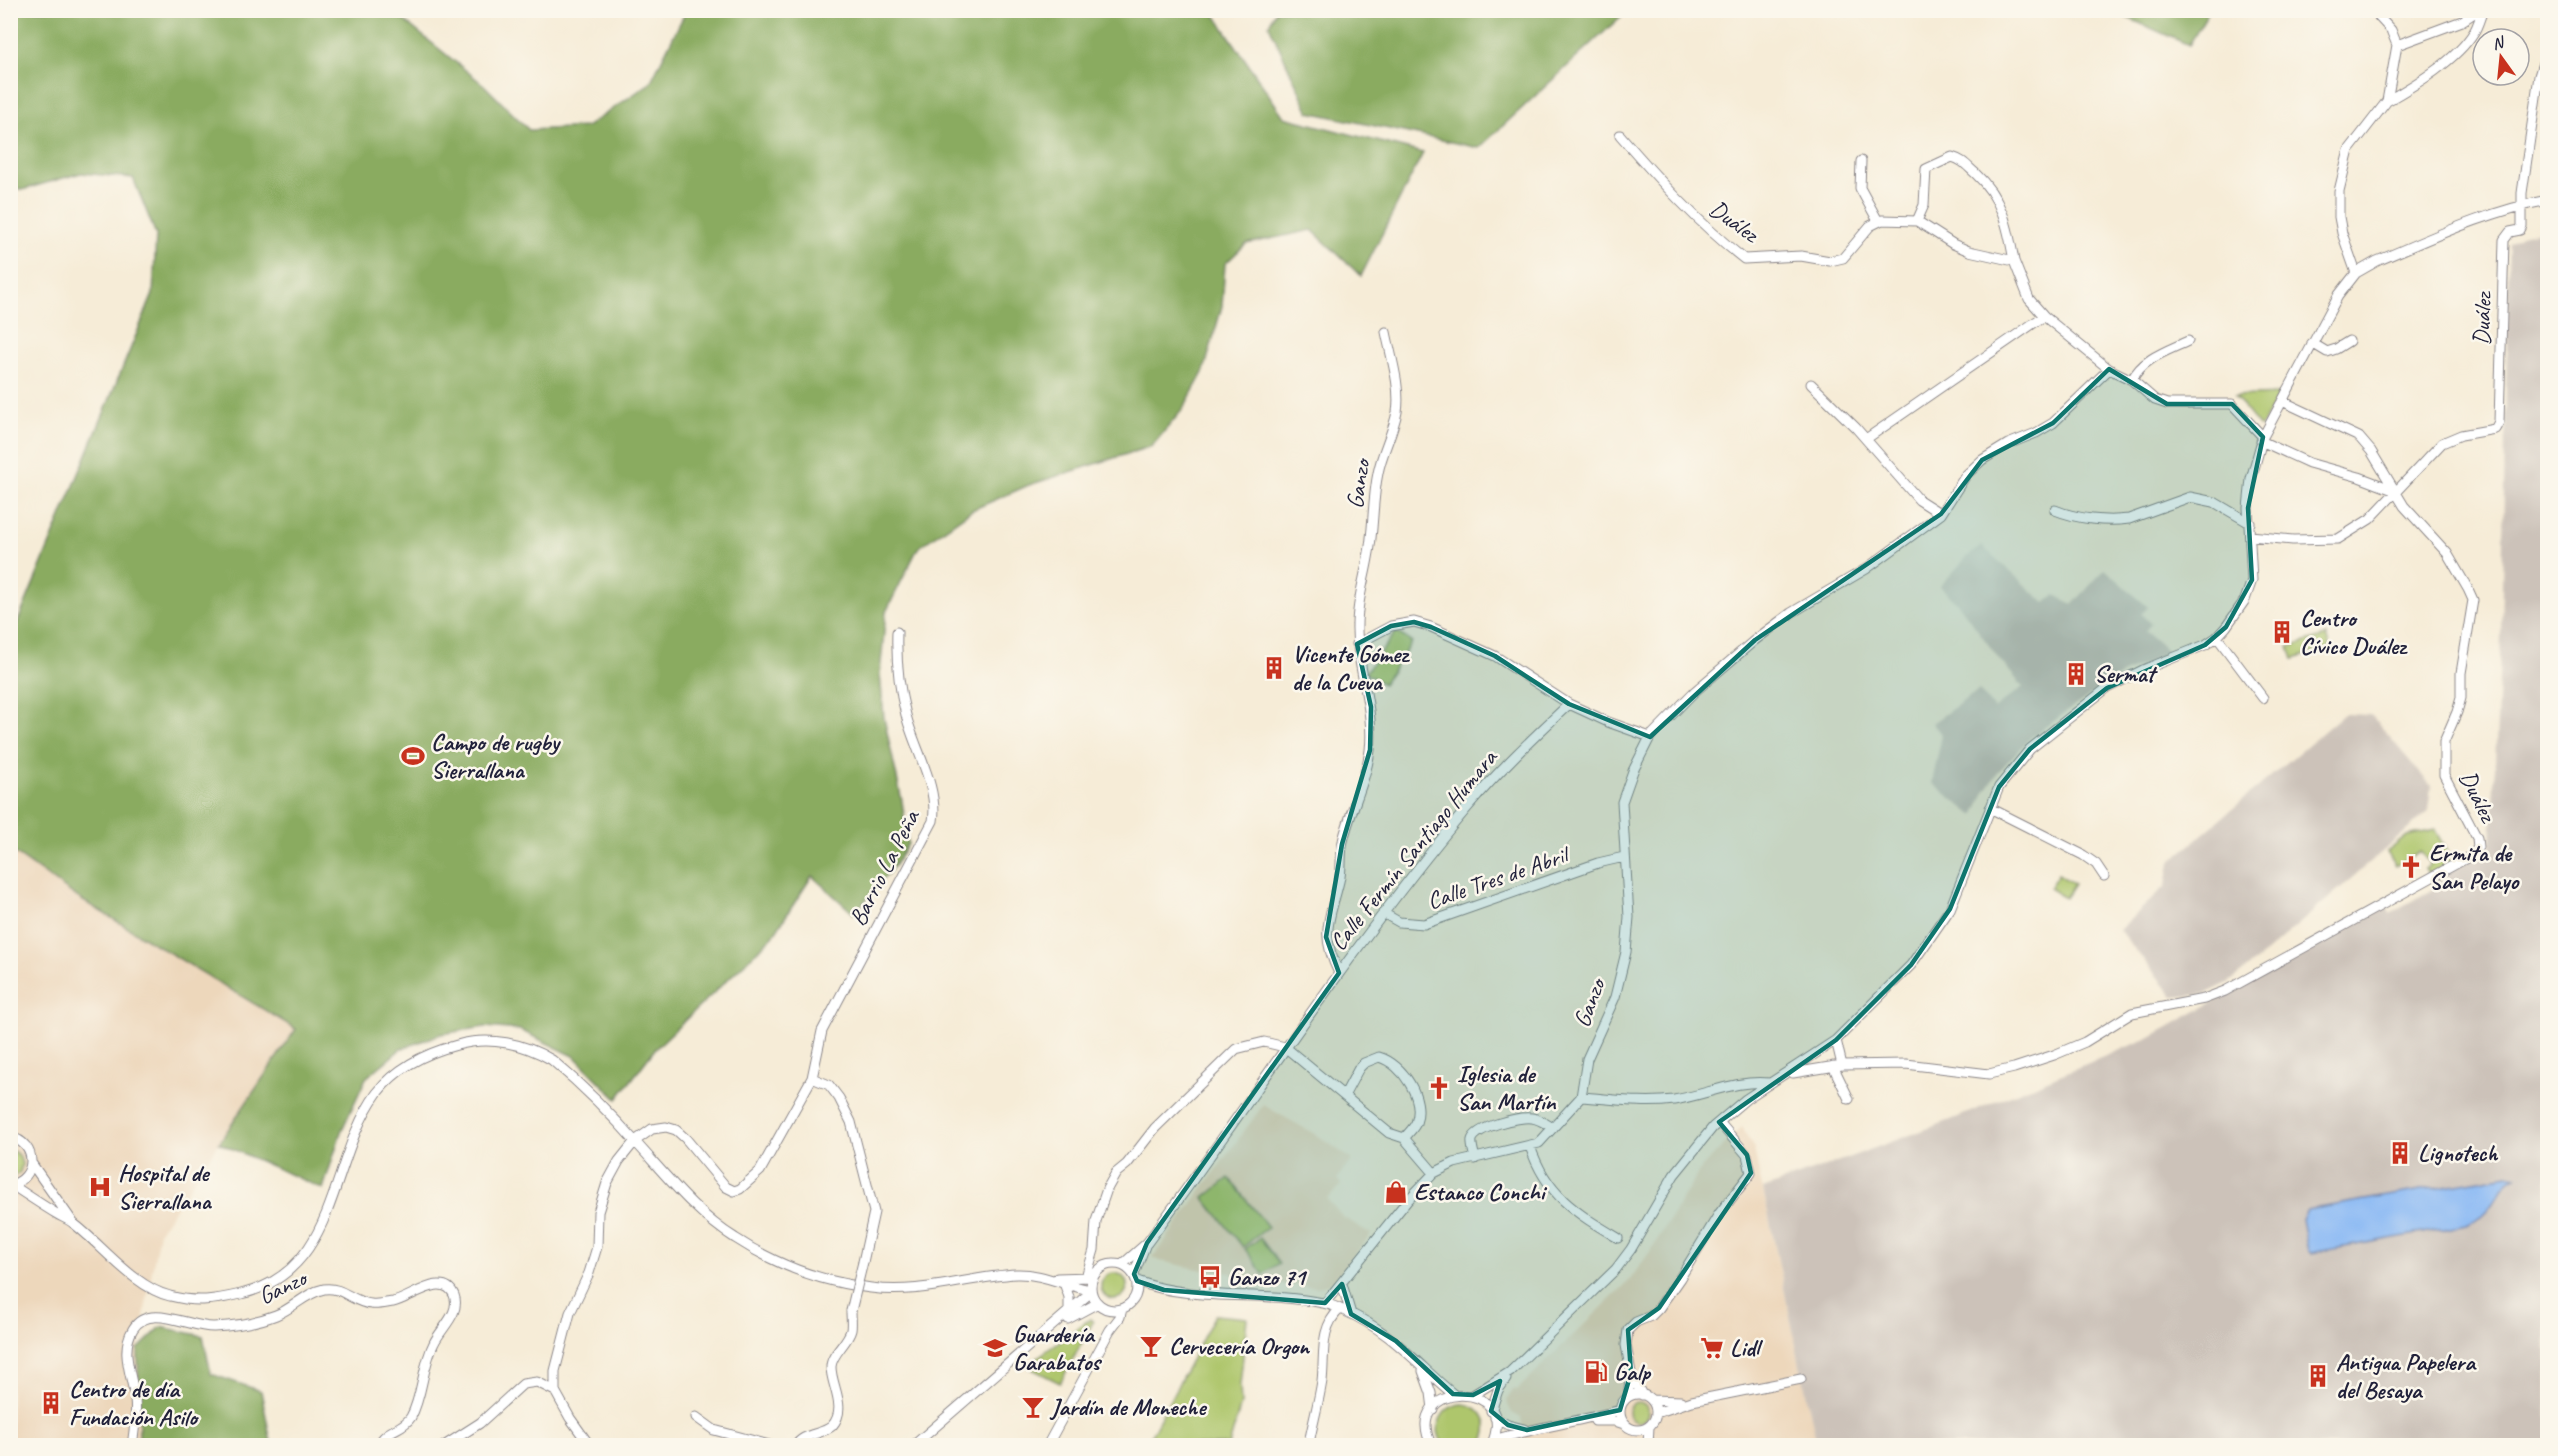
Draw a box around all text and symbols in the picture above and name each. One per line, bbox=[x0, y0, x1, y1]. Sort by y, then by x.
north arrow bbox=[2471, 27, 2531, 87]
text: N bbox=[2490, 32, 2508, 54]
street label: Duález bbox=[1704, 193, 1766, 250]
street label: Duález bbox=[2466, 290, 2498, 346]
street label: Ganzo bbox=[1339, 455, 1377, 511]
place label: Centro Cívico Duález bbox=[2300, 603, 2408, 661]
building icon: Centro Cívico Duález bbox=[2269, 619, 2295, 645]
place label: Vicente Gómez de la Cueva bbox=[1292, 639, 1410, 697]
building icon: Vicente Gómez de la Cueva bbox=[1261, 655, 1287, 681]
place label: Sermat bbox=[2094, 659, 2159, 689]
building icon: Sermat bbox=[2063, 661, 2089, 687]
place label: Campo de rugby Sierrallana bbox=[431, 727, 562, 785]
street label: Calle Fermín Santiago Humara bbox=[1323, 742, 1504, 956]
sports icon: Campo de rugby Sierrallana bbox=[400, 743, 426, 769]
street label: Duález bbox=[2453, 766, 2504, 828]
street label: Barrio La Peña bbox=[842, 804, 927, 931]
place label: Ermita de San Pelayo bbox=[2429, 838, 2521, 896]
street label: Calle Tres de Abril bbox=[1423, 839, 1575, 916]
church icon: Ermita de San Pelayo bbox=[2398, 854, 2424, 880]
street label: Ganzo bbox=[1566, 972, 1613, 1031]
place label: Iglesia de San Martín bbox=[1457, 1059, 1557, 1117]
church icon: Iglesia de San Martín bbox=[1426, 1075, 1452, 1101]
place label: Lignotech bbox=[2418, 1138, 2498, 1168]
building icon: Lignotech bbox=[2387, 1140, 2413, 1166]
place label: Hospital de Sierrallana bbox=[118, 1158, 213, 1216]
hospital icon: Hospital de Sierrallana bbox=[87, 1174, 113, 1200]
place label: Estanco Conchi bbox=[1414, 1177, 1548, 1207]
shop icon: Estanco Conchi bbox=[1383, 1179, 1409, 1205]
street label: Ganzo bbox=[253, 1262, 313, 1311]
place label: Ganzo 71 bbox=[1228, 1262, 1308, 1292]
bus stop icon: Ganzo 71 bbox=[1197, 1264, 1223, 1290]
place label: Guardería Garabatos bbox=[1013, 1319, 1102, 1377]
place label: Cervecería Orgon bbox=[1169, 1331, 1311, 1361]
bar icon: Cervecería Orgon bbox=[1138, 1333, 1164, 1359]
place label: Lidl bbox=[1730, 1333, 1764, 1363]
school or university icon: Guardería Garabatos bbox=[982, 1335, 1008, 1361]
supermarket icon: Lidl bbox=[1699, 1335, 1725, 1361]
place label: Antigua Papelera del Besaya bbox=[2336, 1347, 2477, 1405]
place label: Galp bbox=[1614, 1357, 1652, 1387]
fuel station icon: Galp bbox=[1583, 1359, 1609, 1385]
building icon: Antigua Papelera del Besaya bbox=[2305, 1363, 2331, 1389]
place label: Centro de día Fundación Asilo bbox=[69, 1374, 199, 1432]
building icon: Centro de día Fundación Asilo bbox=[38, 1390, 64, 1416]
place label: Jardín de Moneche bbox=[1049, 1392, 1207, 1422]
bar icon: Jardín de Moneche bbox=[1020, 1394, 1046, 1420]

